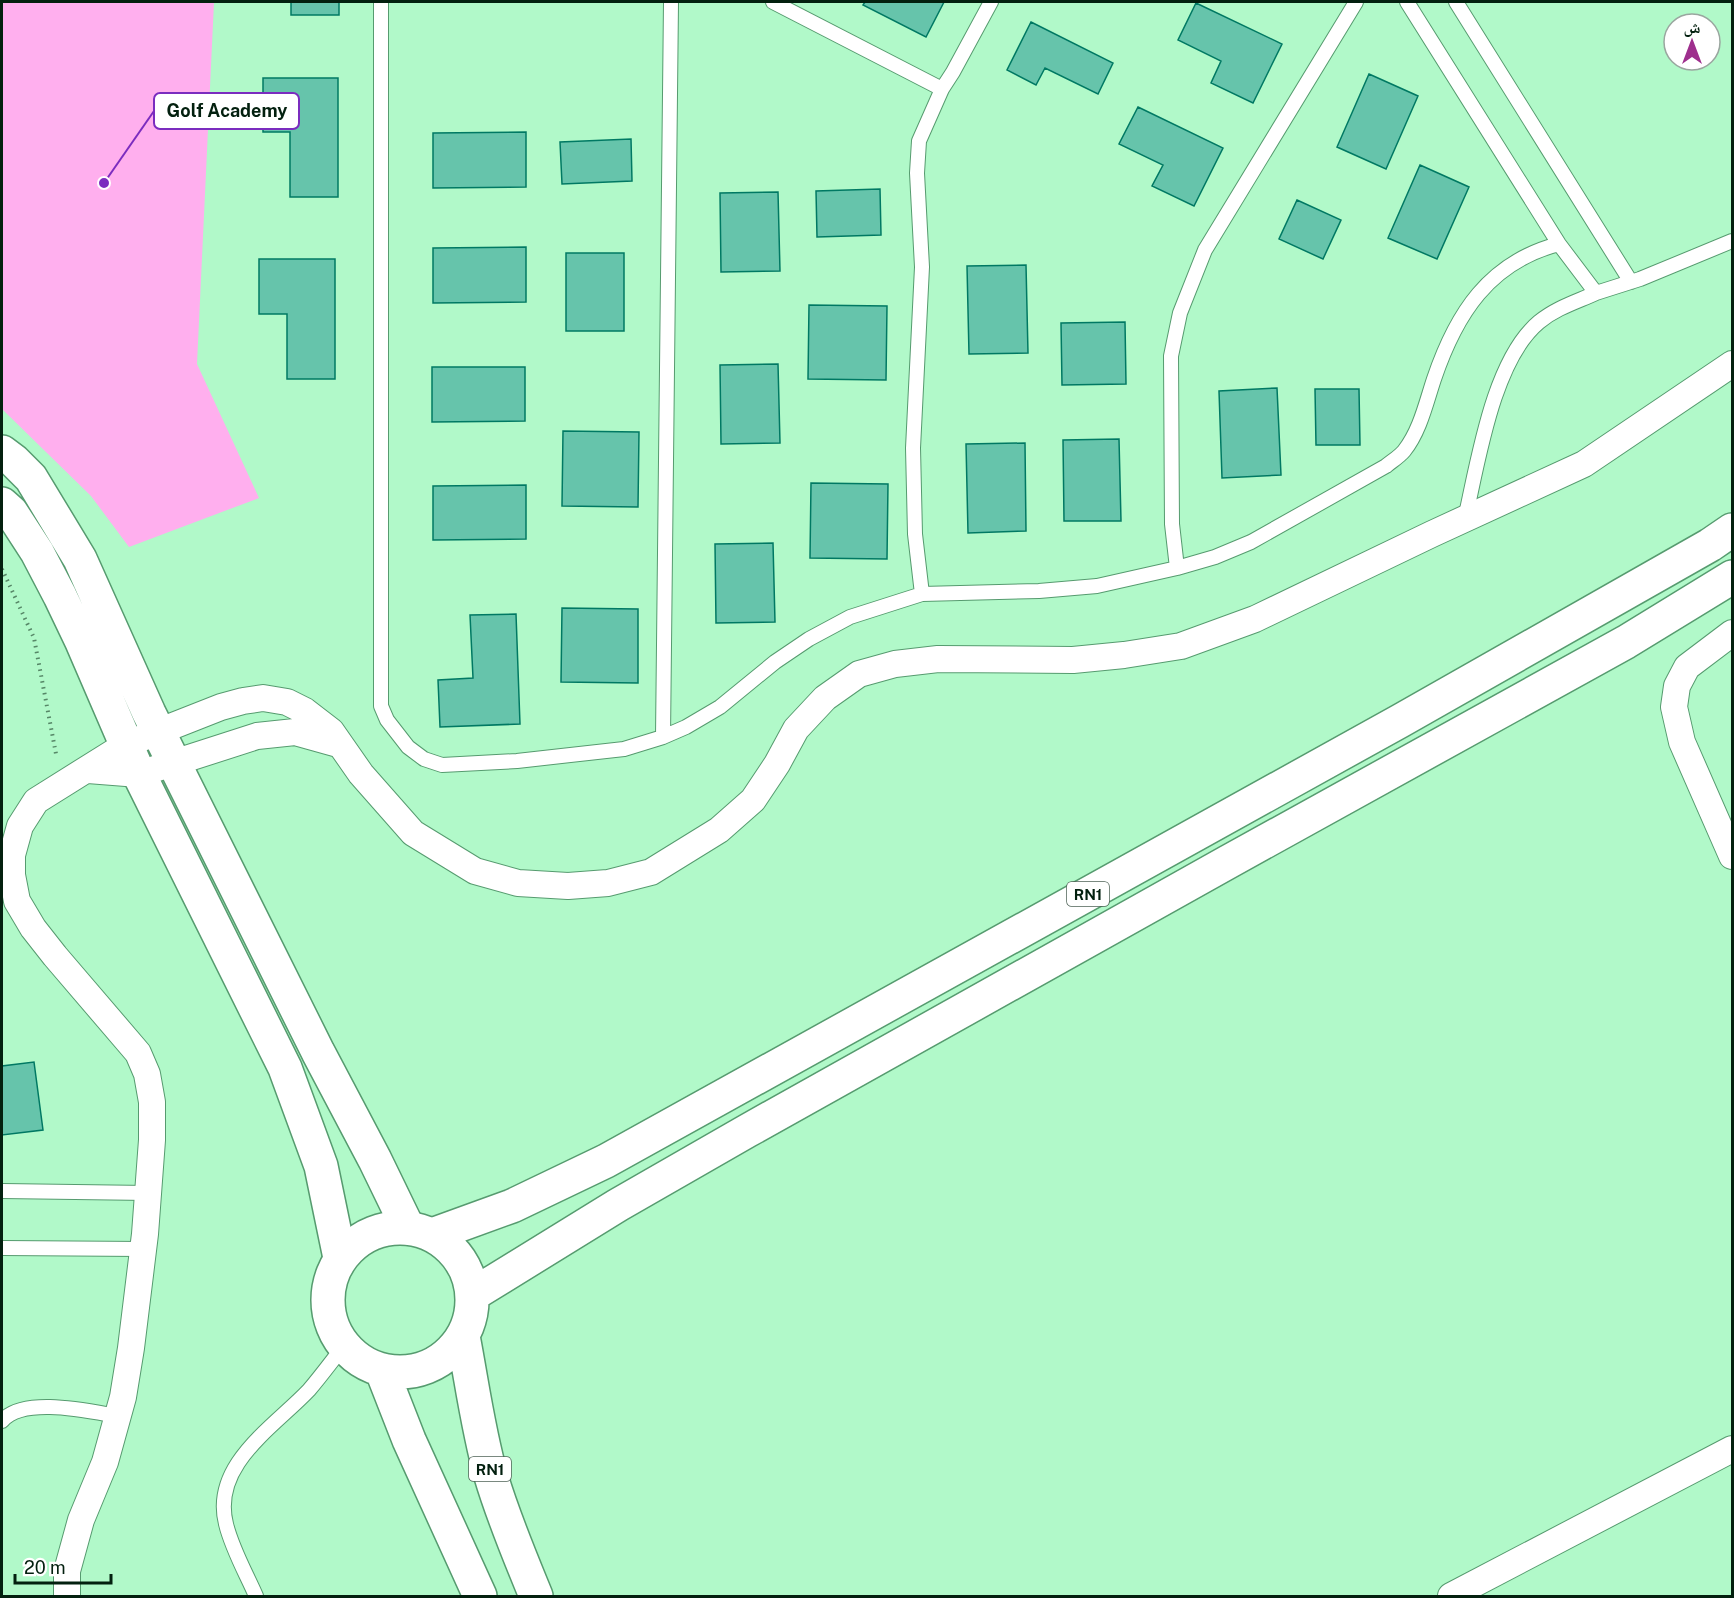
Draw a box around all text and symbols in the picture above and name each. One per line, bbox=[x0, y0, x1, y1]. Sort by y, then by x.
north arrow bbox=[1662, 12, 1722, 72]
text: ش bbox=[1684, 18, 1701, 37]
callout: Golf Academy bbox=[154, 93, 299, 129]
text: Golf Academy bbox=[167, 100, 287, 121]
road number: RN1 bbox=[1067, 882, 1109, 906]
road number: RN1 bbox=[469, 1457, 511, 1481]
scale bar bbox=[15, 1547, 111, 1585]
text: 20 m bbox=[24, 1557, 66, 1578]

